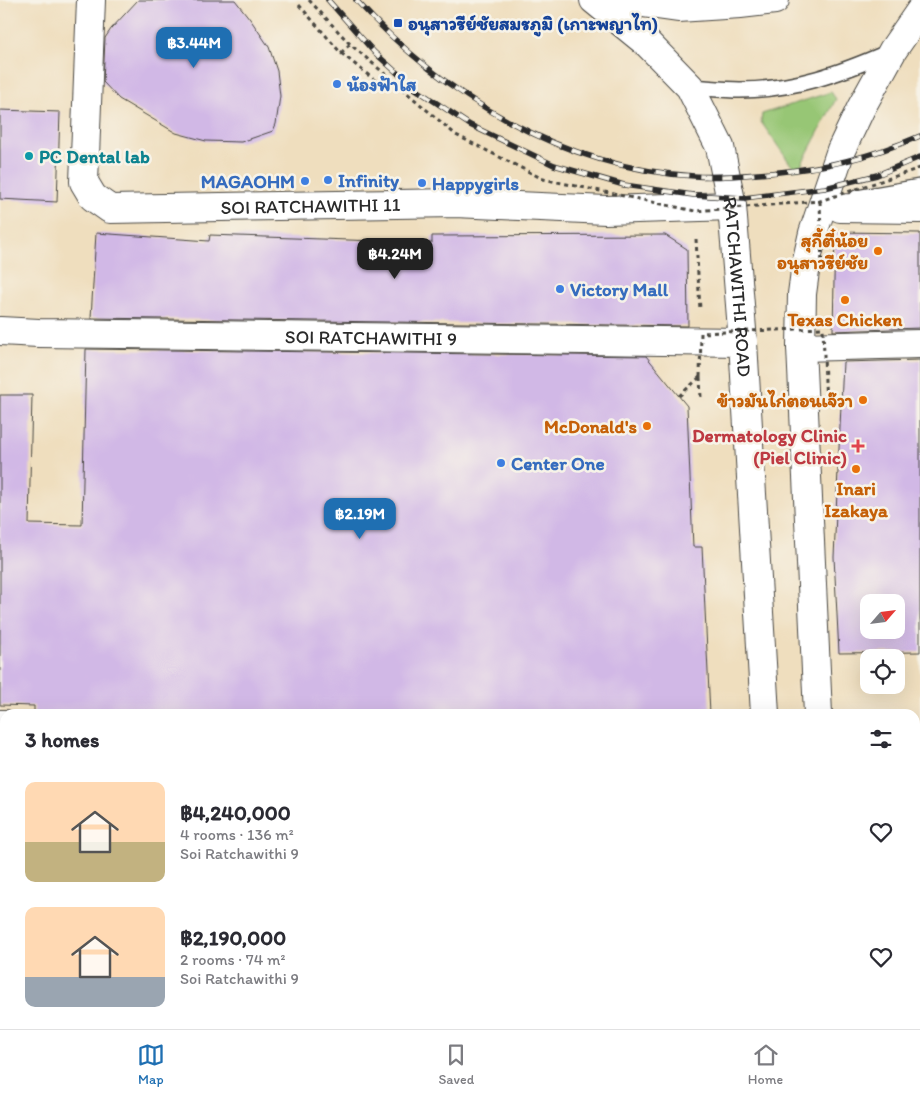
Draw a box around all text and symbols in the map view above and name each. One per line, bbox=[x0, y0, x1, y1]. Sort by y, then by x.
place label: อนุสาวรีย์ชัยสมรภูมิ (เกาะพญาไท) bbox=[408, 12, 658, 37]
marker: อนุสาวรีย์ชัยสมรภูมิ (เกาะพญาไท) bbox=[392, 17, 404, 29]
pin: ฿3.44M bbox=[153, 27, 235, 69]
text: ฿3.44M bbox=[167, 33, 221, 52]
place label: น้องฟ้าใส bbox=[346, 73, 417, 96]
marker: น้องฟ้าใส bbox=[331, 78, 343, 90]
place label: PC Dental lab bbox=[39, 145, 150, 168]
marker: PC Dental lab bbox=[23, 150, 35, 162]
place label: Infinity bbox=[338, 169, 399, 192]
place label: MAGAOHM bbox=[201, 170, 295, 193]
place label: Happygirls bbox=[432, 172, 520, 195]
marker: Infinity bbox=[322, 174, 334, 186]
marker: MAGAOHM bbox=[299, 175, 311, 187]
marker: Happygirls bbox=[416, 177, 428, 189]
street label: SOI RATCHAWITHI 11 bbox=[220, 192, 401, 219]
street label: RATCHAWITHI ROAD bbox=[719, 195, 757, 377]
place label: สุกี้ตี๋น้อย อนุสาวรีย์ชัย bbox=[777, 227, 868, 275]
pin: ฿4.24M bbox=[354, 238, 436, 280]
text: ฿4.24M bbox=[368, 244, 422, 263]
marker: สุกี้ตี๋น้อย อนุสาวรีย์ชัย bbox=[872, 245, 884, 257]
place label: Victory Mall bbox=[570, 278, 669, 301]
marker: Victory Mall bbox=[554, 283, 566, 295]
marker: Texas Chicken bbox=[839, 294, 851, 306]
place label: Texas Chicken bbox=[787, 308, 903, 331]
street label: SOI RATCHAWITHI 9 bbox=[285, 325, 457, 350]
place label: ข้าวมันไก่ตอนเจ๊วา bbox=[716, 389, 853, 412]
marker: ข้าวมันไก่ตอนเจ๊วา bbox=[857, 394, 869, 406]
place label: McDonald's bbox=[544, 415, 638, 438]
marker: McDonald's bbox=[641, 420, 653, 432]
place label: Dermatology Clinic (Piel Clinic) bbox=[692, 424, 847, 469]
marker: Dermatology Clinic (Piel Clinic) bbox=[851, 439, 865, 453]
place label: Center One bbox=[511, 452, 605, 475]
marker: Center One bbox=[495, 457, 507, 469]
marker: Inari Izakaya bbox=[850, 463, 862, 475]
place label: Inari Izakaya bbox=[824, 477, 888, 522]
pin: ฿2.19M bbox=[319, 498, 401, 540]
text: ฿2.19M bbox=[335, 504, 385, 523]
north arrow bbox=[860, 594, 905, 639]
map controls bbox=[860, 594, 905, 694]
button: locate bbox=[860, 649, 905, 694]
icon: filters bbox=[867, 725, 895, 753]
text: 3 homes bbox=[25, 727, 100, 752]
text: ฿4,240,000 bbox=[180, 800, 291, 825]
icon: home bbox=[65, 802, 125, 862]
icon: heart bbox=[867, 818, 895, 846]
text: 4 rooms · 136 m² bbox=[180, 825, 294, 844]
text: Soi Ratchawithi 9 bbox=[180, 844, 299, 863]
text: ฿2,190,000 bbox=[180, 925, 286, 950]
icon: home bbox=[65, 927, 125, 987]
icon: heart bbox=[867, 943, 895, 971]
text: 2 rooms · 74 m² bbox=[180, 950, 285, 969]
text: Soi Ratchawithi 9 bbox=[180, 969, 299, 988]
tab: Map bbox=[137, 1041, 165, 1088]
tab: Saved bbox=[438, 1041, 474, 1088]
tab: Home bbox=[748, 1041, 783, 1088]

